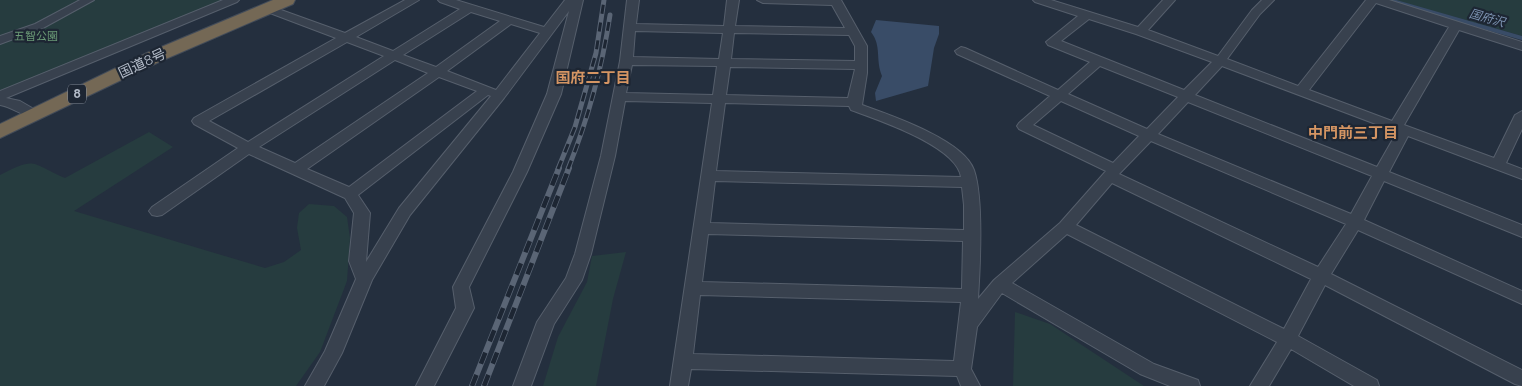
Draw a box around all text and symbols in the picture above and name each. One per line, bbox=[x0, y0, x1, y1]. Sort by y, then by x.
water label: 国府沢 bbox=[1468, 6, 1508, 30]
park label: 五智公園 bbox=[14, 30, 58, 43]
street label: 国道8号 bbox=[116, 45, 168, 81]
district label: 国府二丁目 bbox=[555, 69, 631, 87]
road number: 8 bbox=[68, 85, 86, 104]
district label: 中門前三丁目 bbox=[1308, 124, 1398, 142]

